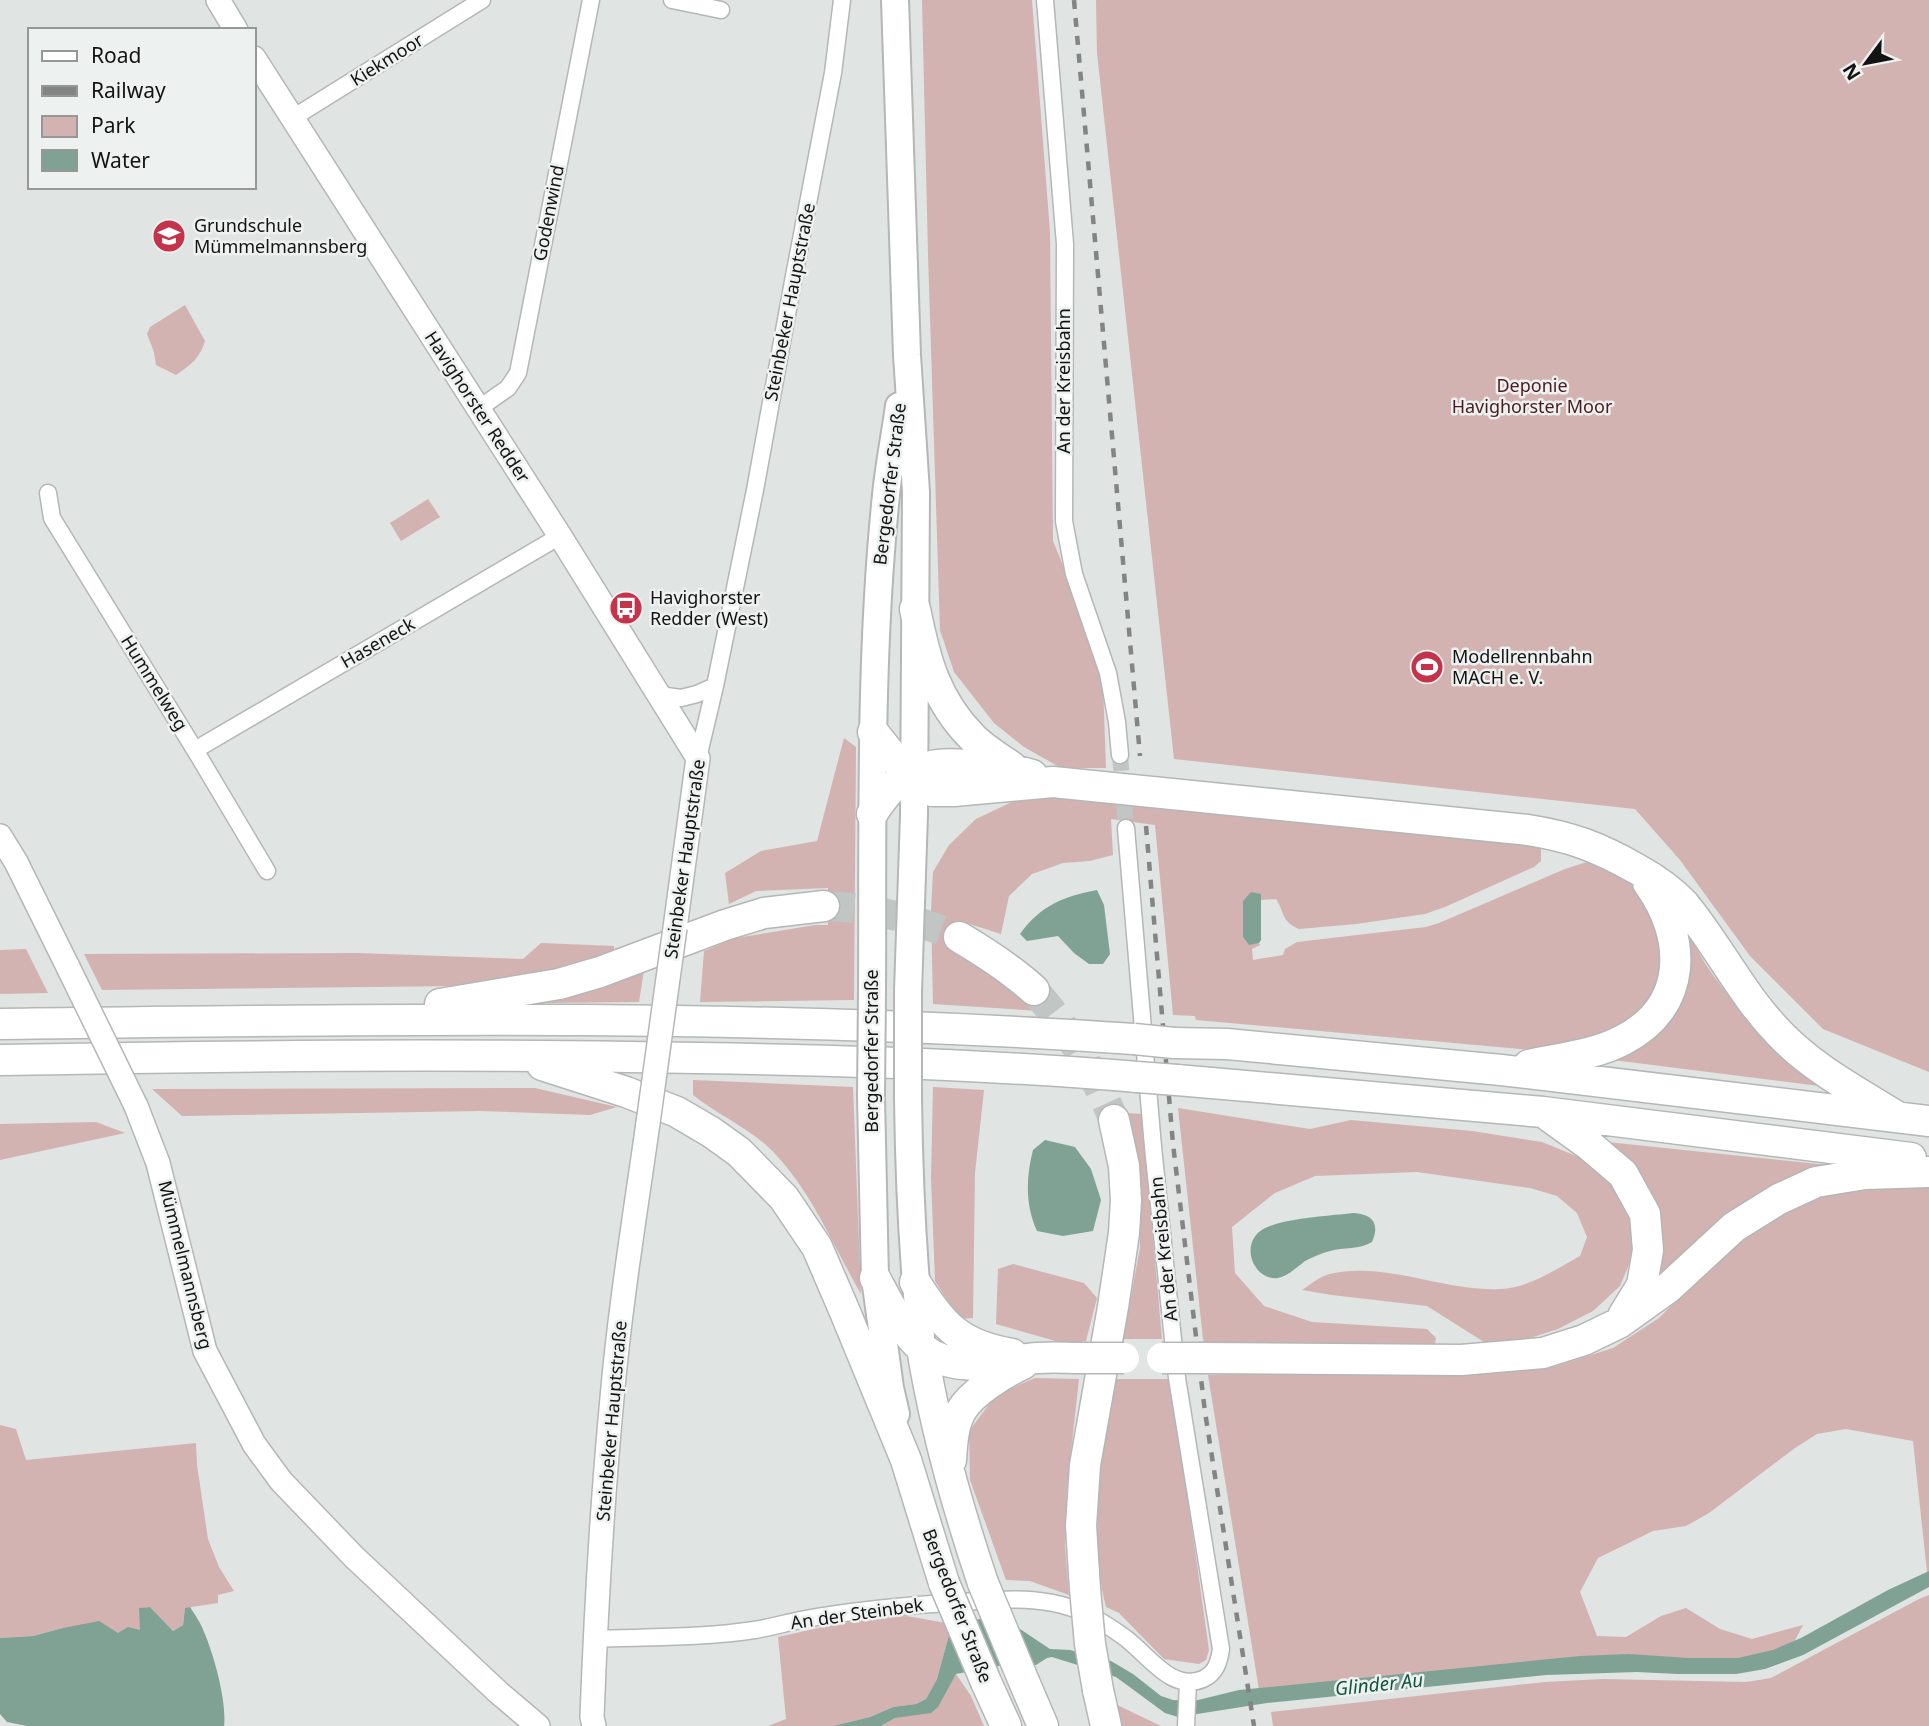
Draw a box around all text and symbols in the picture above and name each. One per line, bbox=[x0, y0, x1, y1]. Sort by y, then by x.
street label: Kiekmoor bbox=[346, 27, 428, 91]
legend bbox=[28, 28, 256, 189]
north arrow bbox=[1831, 28, 1901, 98]
text: Road bbox=[91, 41, 141, 69]
text: N bbox=[1836, 59, 1867, 85]
text: Railway bbox=[91, 76, 166, 104]
text: Park bbox=[91, 111, 136, 139]
text: Water bbox=[91, 146, 150, 174]
street label: Godenwind bbox=[527, 163, 569, 263]
street label: Steinbeker Hauptstraße bbox=[758, 201, 820, 403]
place label: Grundschule Mümmelmannsberg bbox=[194, 213, 367, 258]
school or university icon: Grundschule Mümmelmannsberg bbox=[150, 217, 188, 255]
street label: An der Kreisbahn bbox=[1051, 308, 1075, 454]
street label: Havighorster Redder bbox=[420, 326, 536, 487]
park label: Deponie Havighorster Moor bbox=[1452, 373, 1613, 418]
street label: Bergedorfer Straße bbox=[867, 401, 911, 566]
place label: Havighorster Redder (West) bbox=[650, 585, 768, 630]
bus stop icon: Havighorster Redder (West) bbox=[607, 589, 645, 627]
street label: Haseneck bbox=[336, 611, 419, 673]
street label: Hummelweg bbox=[116, 630, 194, 735]
place label: Modellrennbahn MACH e. V. bbox=[1452, 644, 1593, 689]
sports icon: Modellrennbahn MACH e. V. bbox=[1408, 648, 1446, 686]
street label: Steinbeker Hauptstraße bbox=[658, 757, 710, 960]
street label: Bergedorfer Straße bbox=[859, 969, 883, 1133]
street label: An der Kreisbahn bbox=[1143, 1175, 1183, 1323]
street label: Mümmelmannsberg bbox=[153, 1178, 219, 1352]
street label: Steinbeker Hauptstraße bbox=[590, 1320, 632, 1522]
street label: Bergedorfer Straße bbox=[917, 1525, 998, 1686]
street label: An der Steinbek bbox=[789, 1592, 925, 1634]
water label: Glinder Au bbox=[1334, 1666, 1424, 1702]

